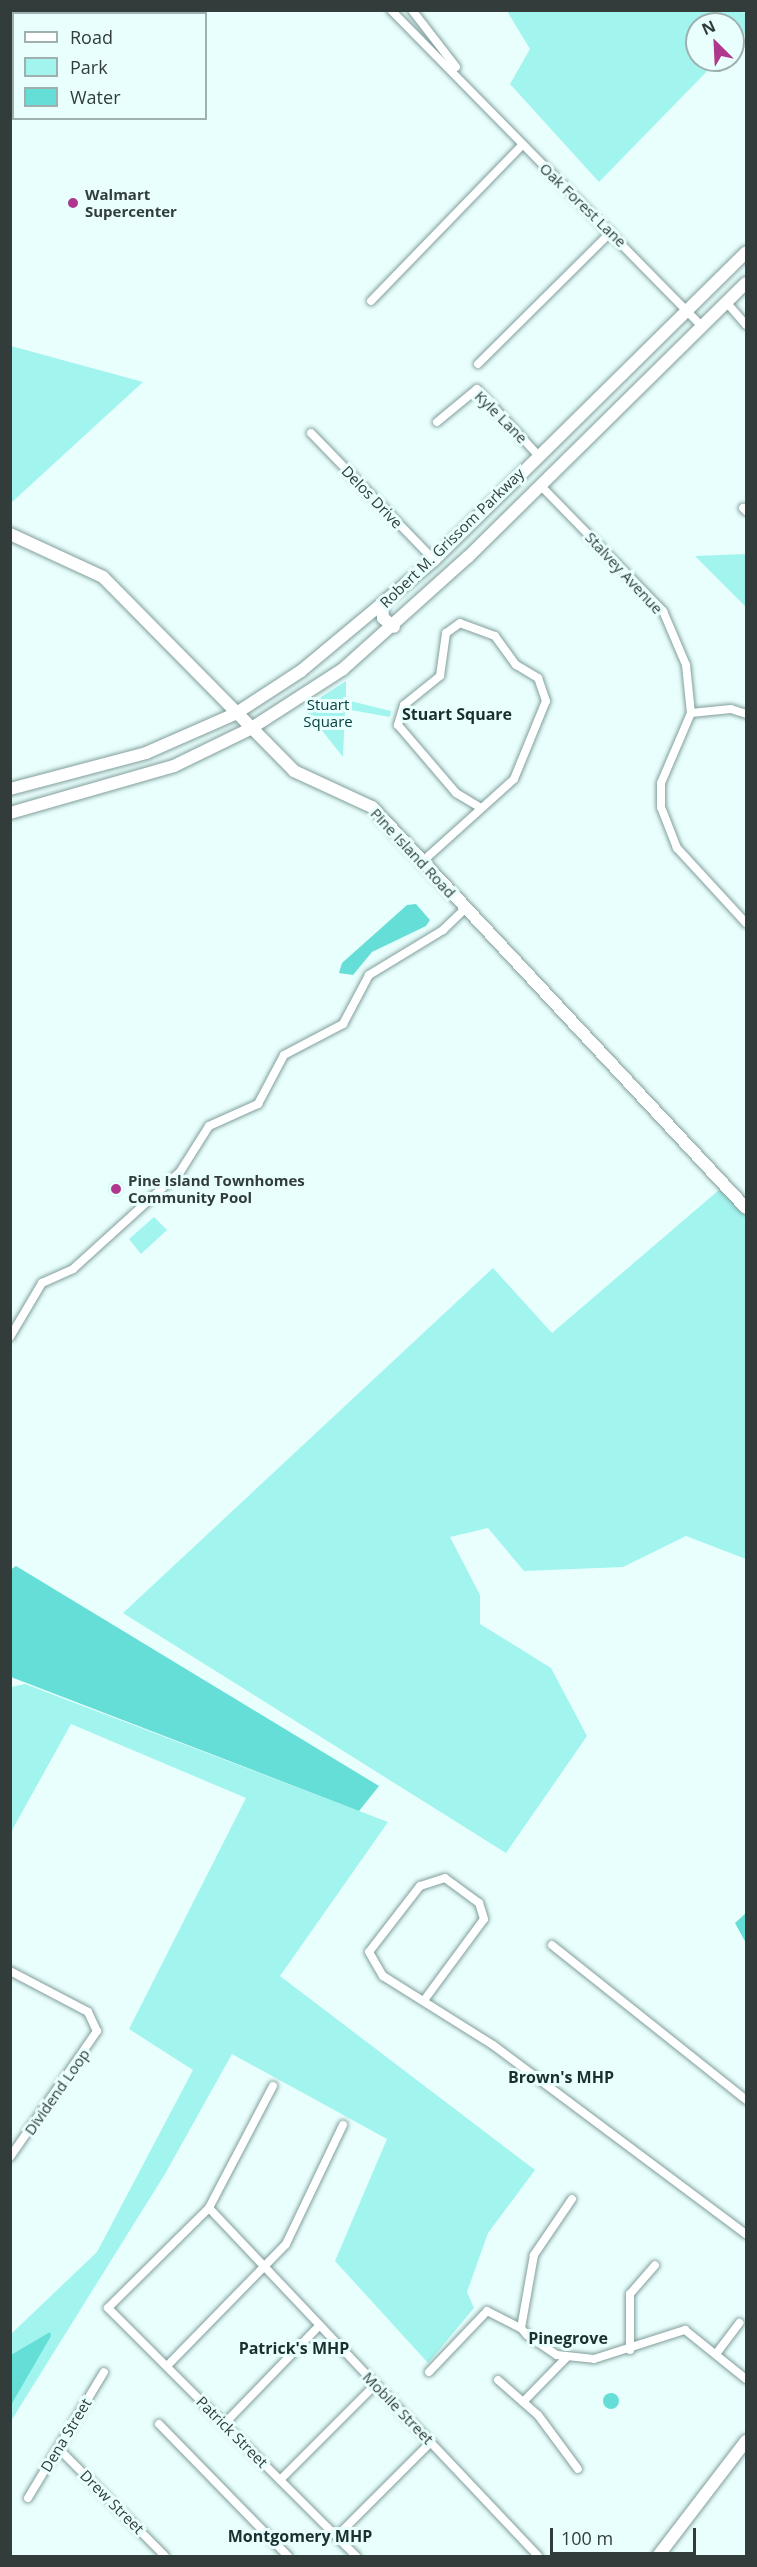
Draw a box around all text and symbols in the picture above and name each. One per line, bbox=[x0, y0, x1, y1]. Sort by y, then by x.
legend bbox=[12, 12, 207, 120]
north arrow bbox=[685, 12, 745, 72]
text: N bbox=[698, 15, 719, 40]
text: Road bbox=[70, 25, 113, 49]
text: Park bbox=[70, 55, 108, 79]
text: Water bbox=[70, 85, 121, 109]
street label: Oak Forest Lane bbox=[536, 159, 630, 251]
place label: Walmart Supercenter bbox=[85, 185, 177, 220]
marker: Walmart Supercenter bbox=[66, 196, 80, 210]
street label: Kyle Lane bbox=[471, 387, 531, 447]
street label: Delos Drive bbox=[338, 462, 406, 532]
street label: Robert M. Grissom Parkway bbox=[376, 464, 528, 612]
street label: Stalvey Avenue bbox=[582, 528, 666, 618]
park label: Stuart Square bbox=[303, 695, 353, 730]
district label: Stuart Square bbox=[402, 704, 512, 724]
street label: Pine Island Road bbox=[367, 804, 459, 902]
place label: Pine Island Townhomes Community Pool bbox=[128, 1171, 305, 1206]
marker: Pine Island Townhomes Community Pool bbox=[109, 1182, 123, 1196]
street label: Dividend Loop bbox=[21, 2046, 93, 2138]
district label: Brown's MHP bbox=[508, 2067, 614, 2087]
district label: Pinegrove bbox=[528, 2328, 608, 2348]
district label: Patrick's MHP bbox=[239, 2338, 349, 2358]
street label: Mobile Street bbox=[359, 2368, 437, 2448]
street label: Patrick Street bbox=[193, 2393, 271, 2471]
street label: Dena Street bbox=[37, 2395, 95, 2475]
street label: Drew Street bbox=[76, 2466, 148, 2538]
scale bar bbox=[553, 2516, 698, 2554]
district label: Montgomery MHP bbox=[228, 2526, 372, 2546]
text: 100 m bbox=[561, 2526, 613, 2550]

